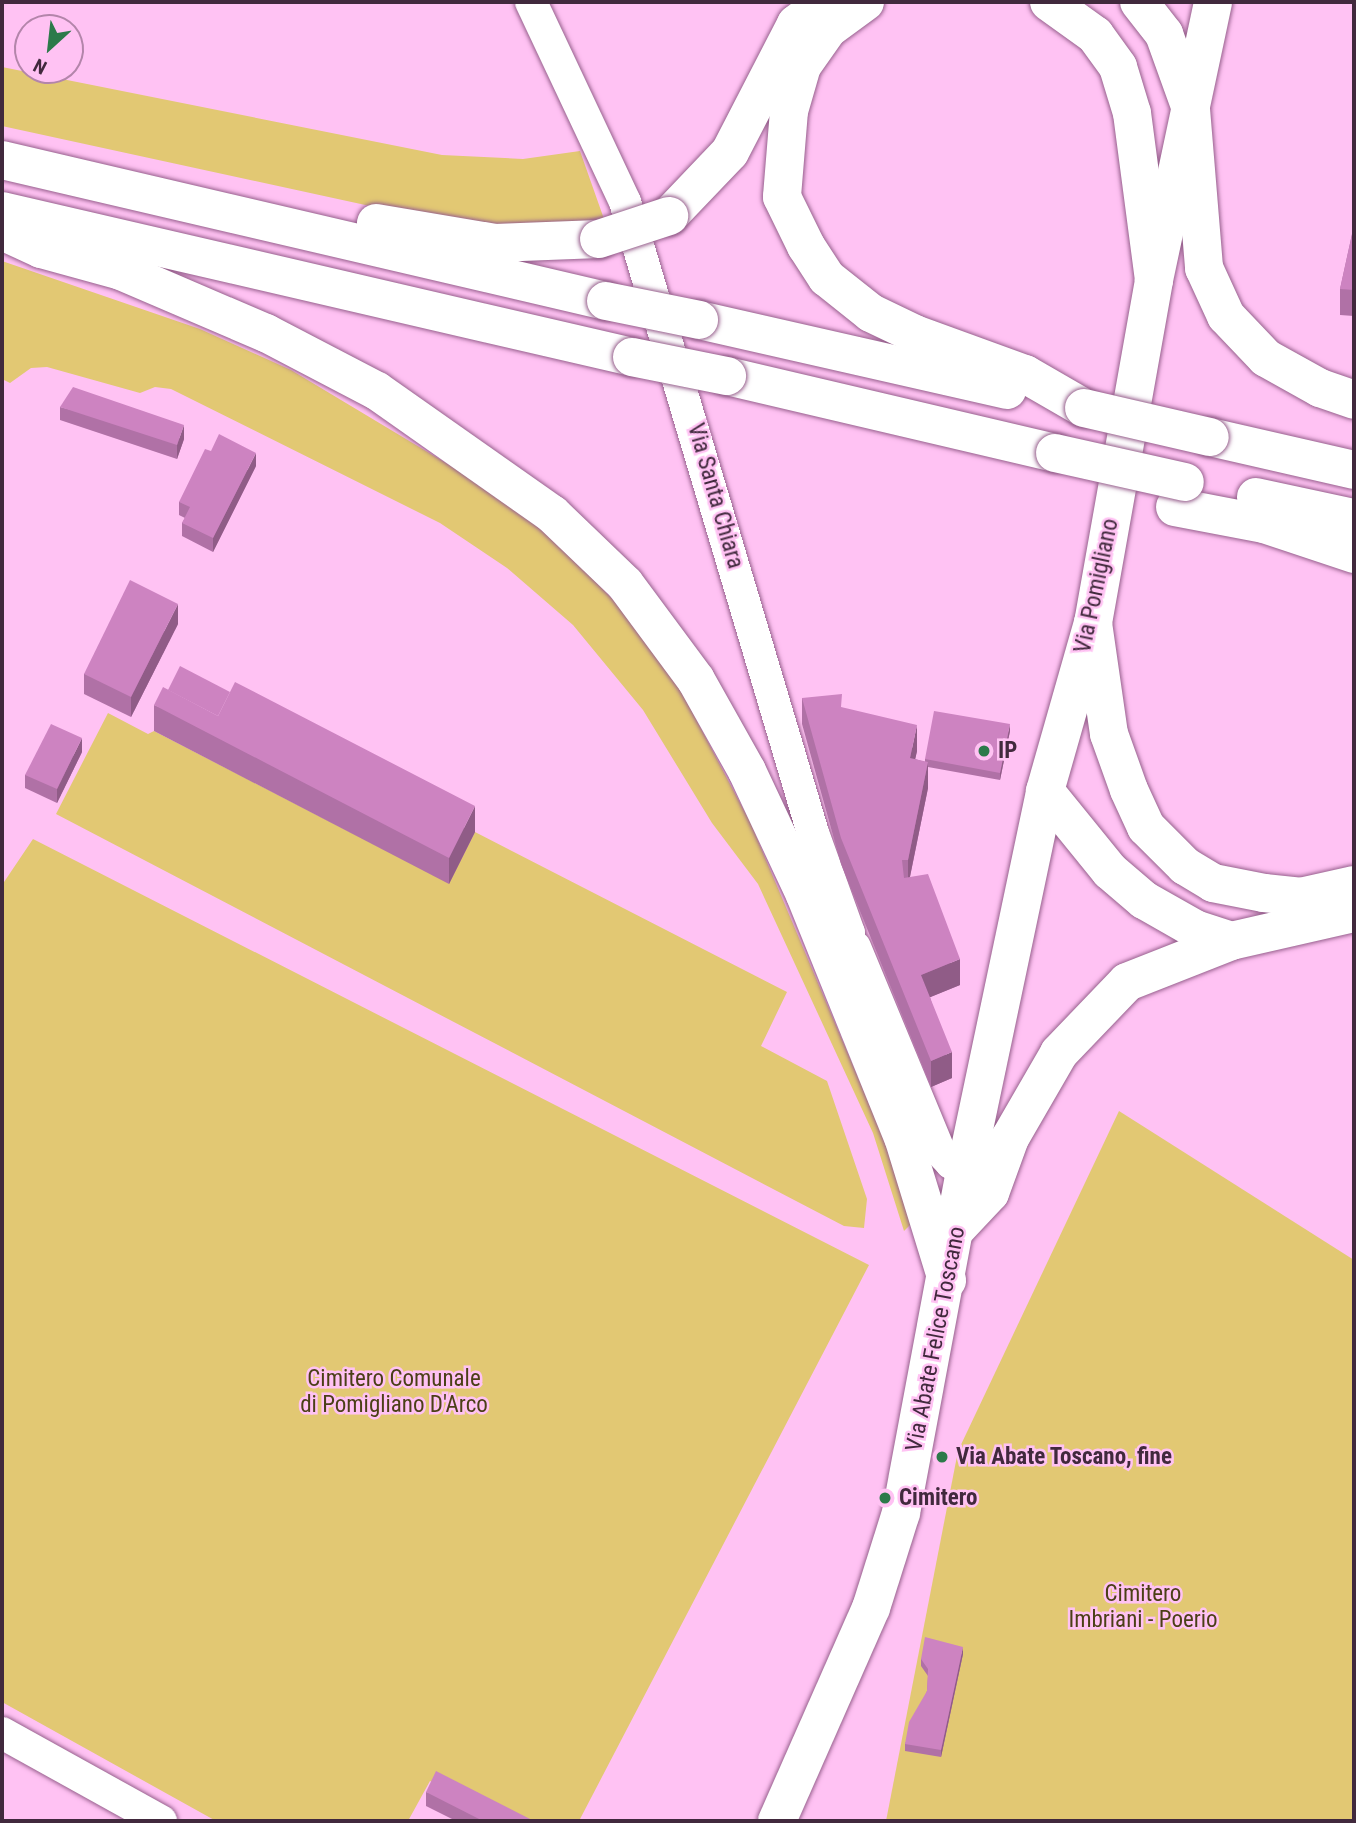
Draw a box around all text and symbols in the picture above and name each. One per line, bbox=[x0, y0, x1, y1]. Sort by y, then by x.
north arrow bbox=[14, 14, 84, 84]
text: N bbox=[30, 53, 51, 79]
street label: Via Santa Chiara bbox=[681, 420, 749, 572]
street label: Via Pomigliano bbox=[1069, 516, 1125, 656]
place label: IP bbox=[998, 737, 1017, 765]
marker: IP bbox=[976, 743, 992, 759]
street label: Via Abate Felice Toscano bbox=[901, 1224, 971, 1454]
park label: Cimitero Comunale di Pomigliano D'Arco bbox=[300, 1365, 488, 1419]
place label: Via Abate Toscano, fine bbox=[956, 1443, 1173, 1471]
marker: Via Abate Toscano, fine bbox=[934, 1449, 950, 1465]
place label: Cimitero bbox=[899, 1484, 977, 1512]
marker: Cimitero bbox=[877, 1490, 893, 1506]
park label: Cimitero Imbriani - Poerio bbox=[1068, 1580, 1218, 1634]

